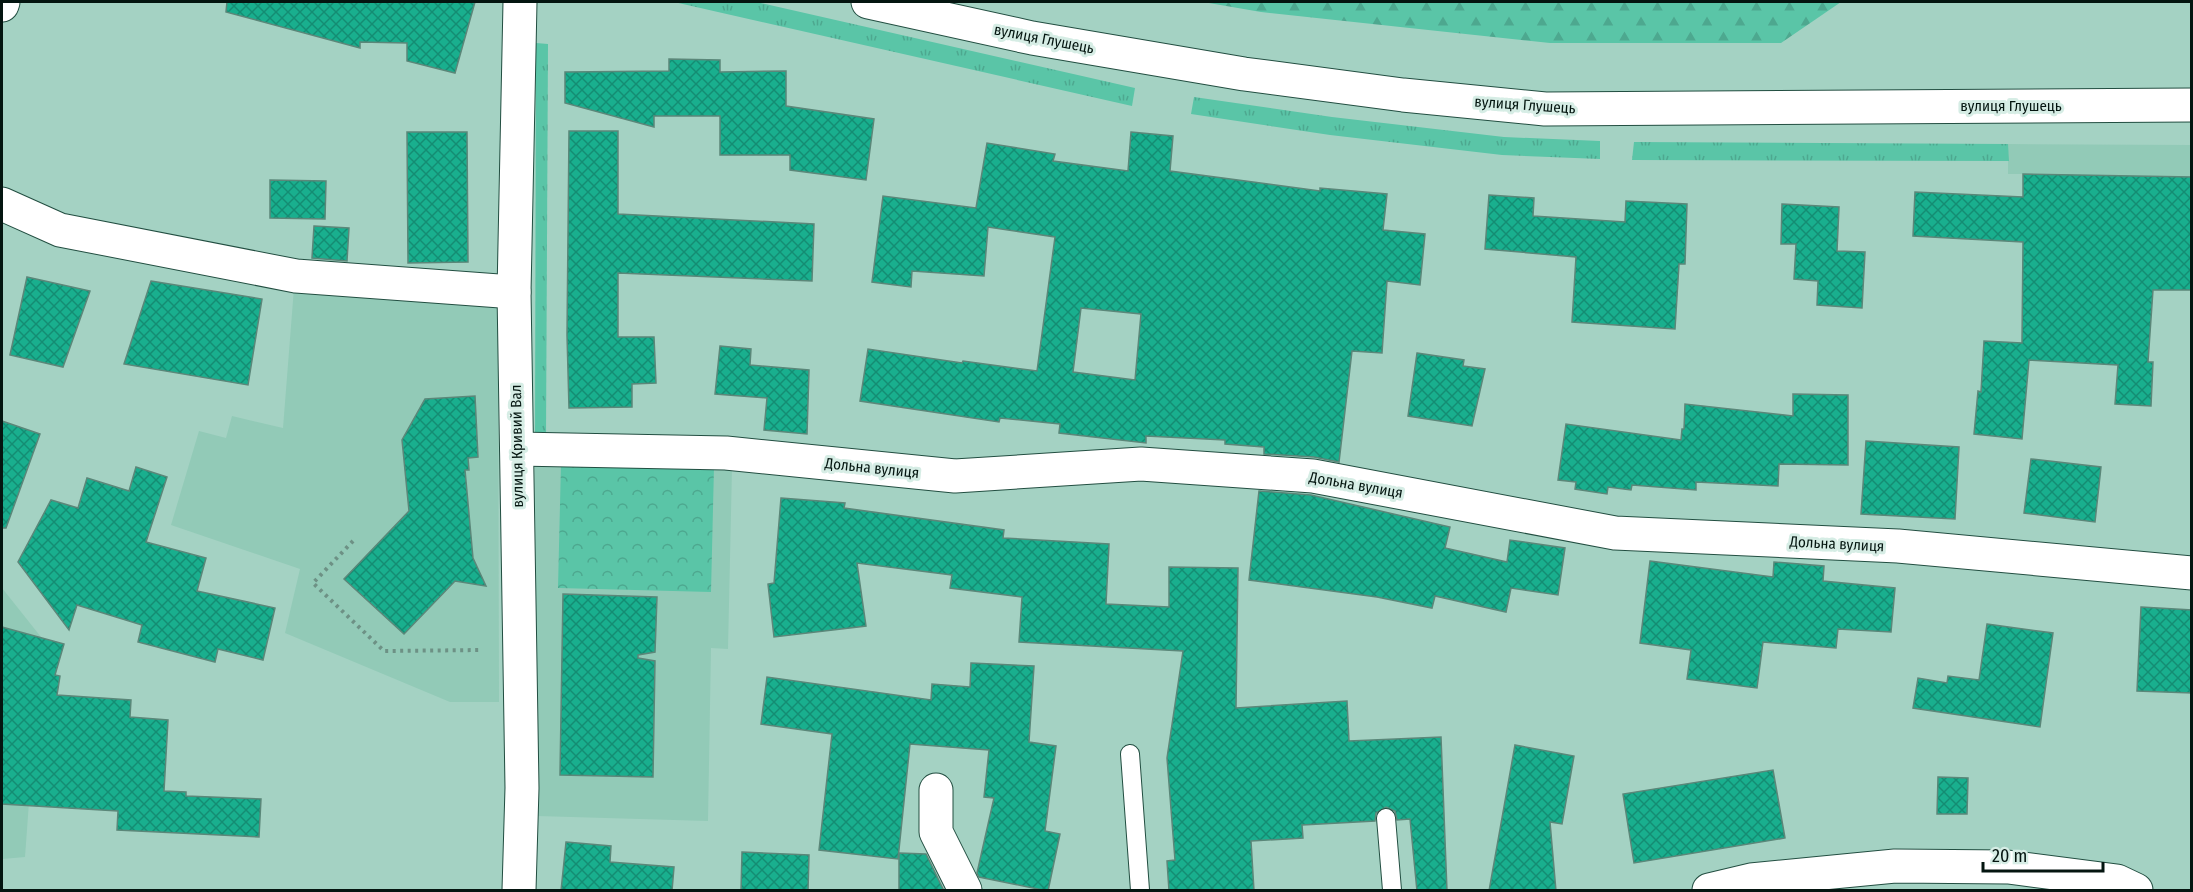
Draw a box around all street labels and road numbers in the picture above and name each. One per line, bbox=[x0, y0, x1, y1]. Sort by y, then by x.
street label: вулиця Глушець bbox=[993, 20, 1096, 58]
street label: вулиця Глушець bbox=[1474, 92, 1576, 118]
street label: вулиця Глушець bbox=[1960, 97, 2062, 115]
street label: вулиця Кривий Вал bbox=[507, 384, 527, 508]
street label: Дольна вулиця bbox=[823, 454, 920, 482]
street label: Дольна вулиця bbox=[1307, 468, 1404, 502]
street label: Дольна вулиця bbox=[1788, 532, 1885, 555]

